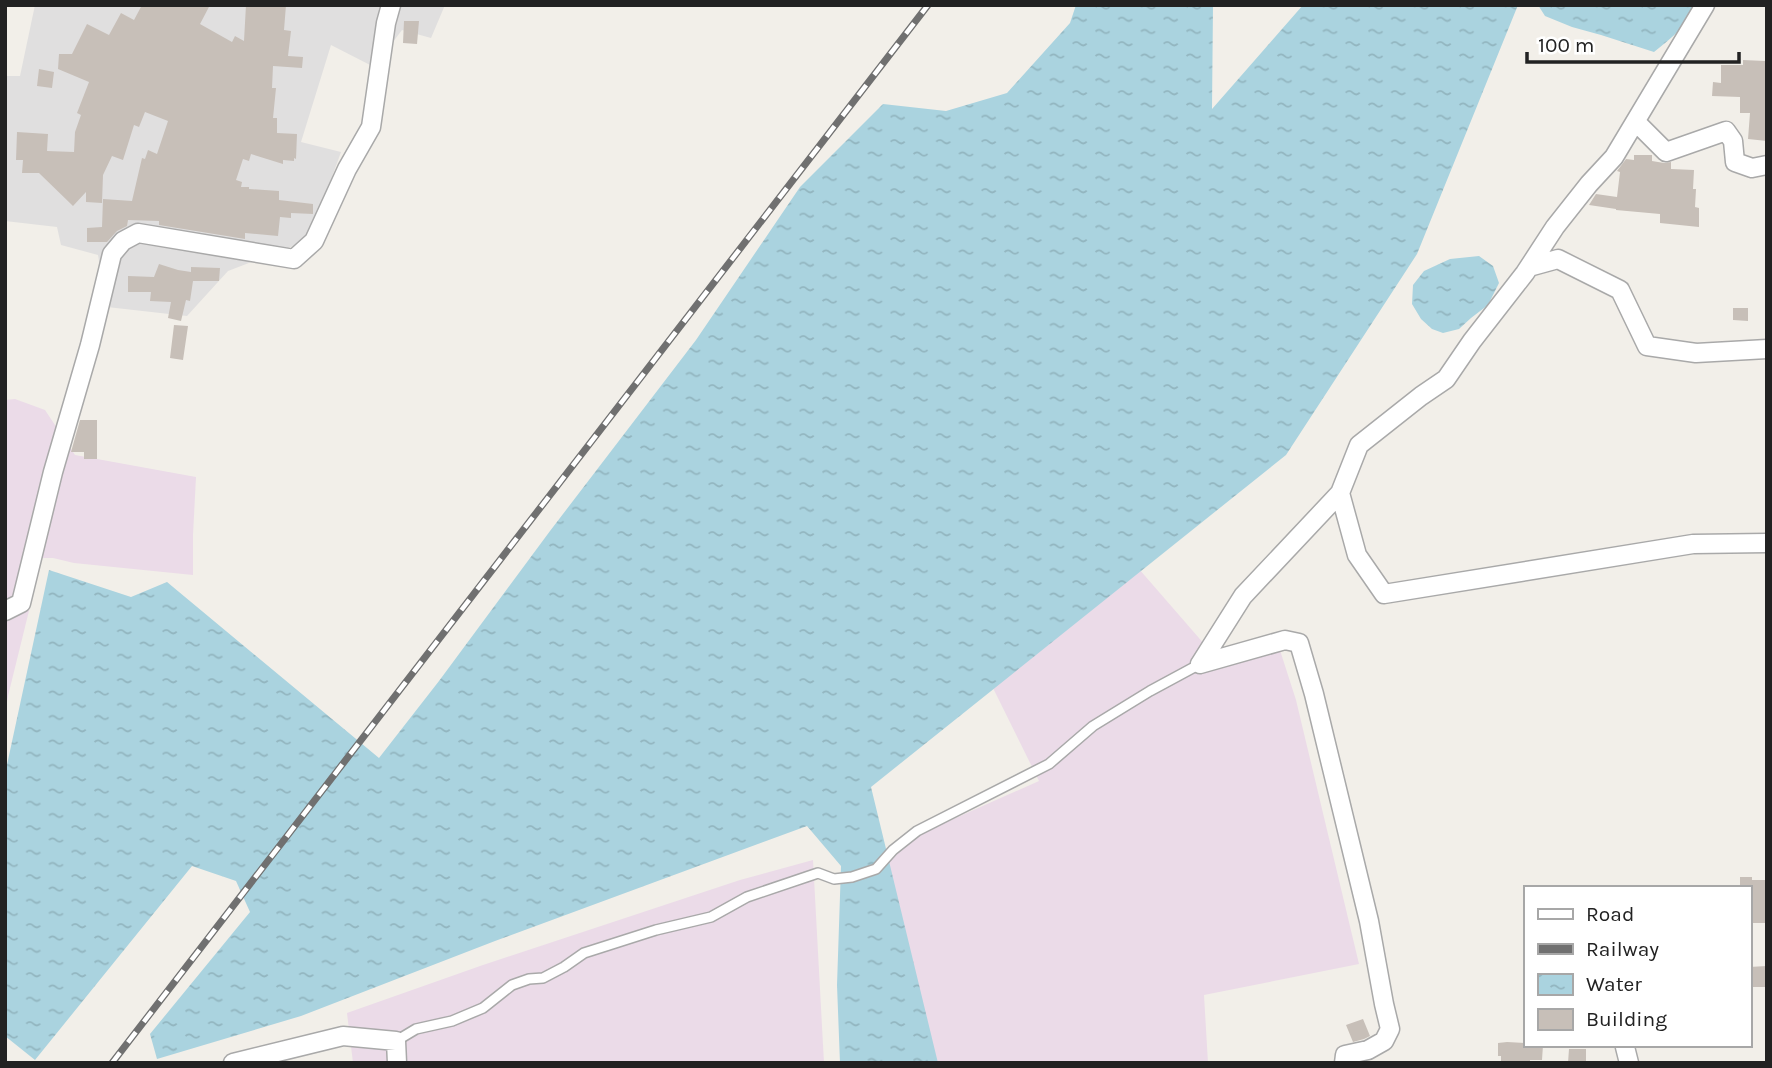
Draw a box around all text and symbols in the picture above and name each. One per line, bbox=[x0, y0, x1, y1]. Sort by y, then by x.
scale bar bbox=[1527, 21, 1739, 65]
text: 100 m bbox=[1538, 33, 1595, 57]
legend bbox=[1524, 886, 1751, 1047]
text: Road bbox=[1586, 902, 1634, 926]
text: Railway bbox=[1586, 937, 1659, 961]
text: Water bbox=[1586, 972, 1642, 996]
text: Building bbox=[1586, 1007, 1667, 1031]

